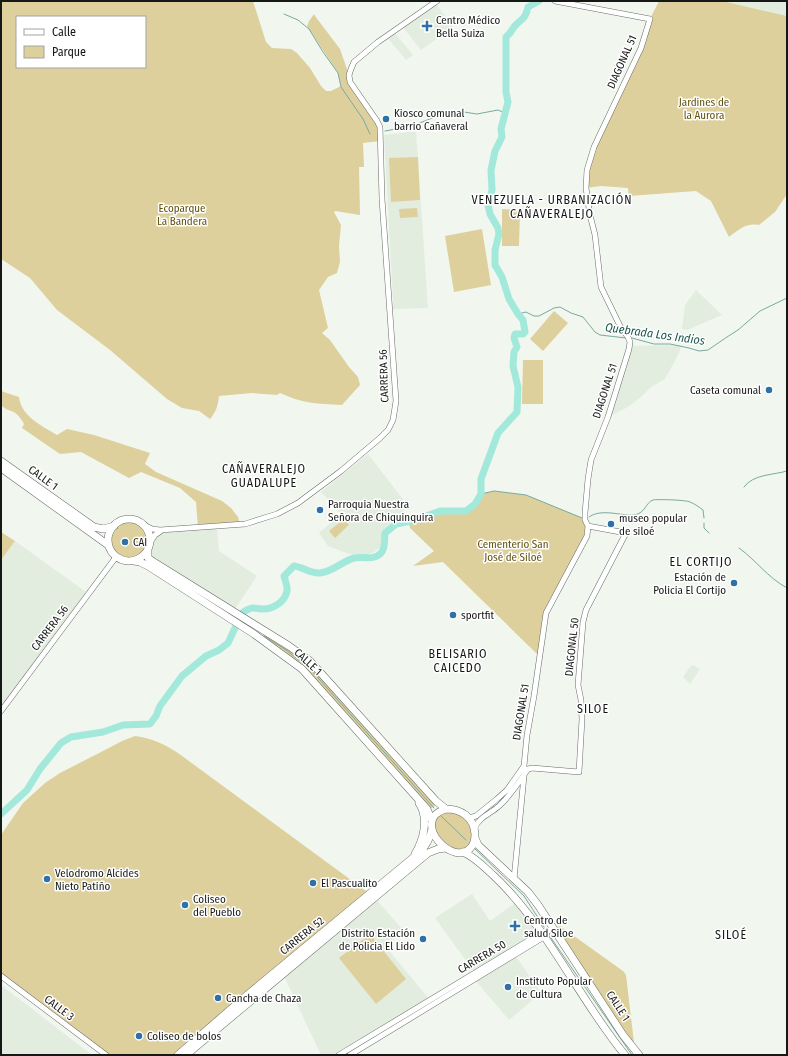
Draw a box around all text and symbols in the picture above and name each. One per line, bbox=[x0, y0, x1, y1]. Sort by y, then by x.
place label: Centro Médico Bella Suiza bbox=[436, 14, 501, 40]
legend bbox=[16, 16, 146, 68]
marker: Centro Médico Bella Suiza bbox=[421, 20, 433, 32]
text: Calle bbox=[52, 25, 76, 39]
street label: DIAGONAL 51 bbox=[604, 33, 640, 91]
text: Parque bbox=[52, 45, 86, 59]
park label: Jardines de la Aurora bbox=[679, 96, 729, 122]
place label: Kiosco comunal barrio Cañaveral bbox=[394, 107, 468, 133]
marker: Kiosco comunal barrio Cañaveral bbox=[381, 114, 391, 124]
district label: VENEZUELA - URBANIZACIÓN CAÑAVERALEJO bbox=[471, 192, 633, 221]
park label: Ecoparque La Bandera bbox=[157, 202, 207, 228]
water label: Quebrada Los Indios bbox=[604, 320, 706, 348]
street label: CARRERA 56 bbox=[377, 349, 391, 403]
street label: DIAGONAL 51 bbox=[590, 362, 620, 420]
place label: Caseta comunal bbox=[690, 384, 761, 397]
marker: Caseta comunal bbox=[764, 385, 774, 395]
district label: CAÑAVERALEJO GUADALUPE bbox=[222, 461, 306, 490]
street label: CALLE 1 bbox=[26, 463, 60, 493]
place label: Parroquia Nuestra Señora de Chiquinquira bbox=[328, 498, 433, 524]
marker: Parroquia Nuestra Señora de Chiquinquira bbox=[315, 505, 325, 515]
place label: museo popular de siloé bbox=[619, 512, 687, 538]
marker: museo popular de siloé bbox=[606, 519, 616, 529]
place label: CAI bbox=[133, 536, 147, 549]
marker: CAI bbox=[120, 537, 130, 547]
park label: Cementerio San José de Siloé bbox=[478, 538, 548, 564]
district label: EL CORTIJO bbox=[670, 555, 732, 569]
place label: Estación de Policia El Cortijo bbox=[653, 571, 726, 597]
marker: Estación de Policia El Cortijo bbox=[729, 578, 739, 588]
street label: CARRERA 56 bbox=[29, 602, 72, 653]
place label: sportfit bbox=[461, 609, 495, 622]
marker: sportfit bbox=[448, 610, 458, 620]
street label: DIAGONAL 50 bbox=[562, 617, 582, 677]
street label: CALLE 1 bbox=[291, 646, 325, 678]
district label: BELISARIO CAICEDO bbox=[428, 647, 488, 675]
street label: DIAGONAL 51 bbox=[510, 683, 532, 741]
district label: SILOE bbox=[577, 702, 609, 716]
place label: Velodromo Alcides Nieto Patiño bbox=[55, 867, 139, 893]
marker: Velodromo Alcides Nieto Patiño bbox=[42, 874, 52, 884]
place label: El Pascualito bbox=[321, 877, 378, 890]
marker: El Pascualito bbox=[308, 878, 318, 888]
place label: Coliseo del Pueblo bbox=[193, 893, 241, 919]
marker: Coliseo del Pueblo bbox=[180, 900, 190, 910]
street label: CARRERA 52 bbox=[277, 914, 327, 958]
place label: Centro de salud Siloe bbox=[524, 914, 573, 940]
marker: Centro de salud Siloe bbox=[509, 920, 521, 932]
place label: Distrito Estación de Policia El Lido bbox=[339, 927, 415, 953]
district label: SILOÉ bbox=[715, 927, 747, 942]
marker: Distrito Estación de Policia El Lido bbox=[418, 934, 428, 944]
street label: CARRERA 50 bbox=[456, 937, 509, 976]
place label: Instituto Popular de Cultura bbox=[516, 975, 592, 1001]
marker: Instituto Popular de Cultura bbox=[503, 982, 513, 992]
street label: CALLE 1 bbox=[604, 989, 632, 1023]
place label: Cancha de Chaza bbox=[226, 992, 301, 1005]
street label: CALLE 3 bbox=[42, 993, 76, 1023]
marker: Cancha de Chaza bbox=[213, 993, 223, 1003]
place label: Coliseo de bolos bbox=[147, 1030, 222, 1043]
marker: Coliseo de bolos bbox=[134, 1031, 144, 1041]

